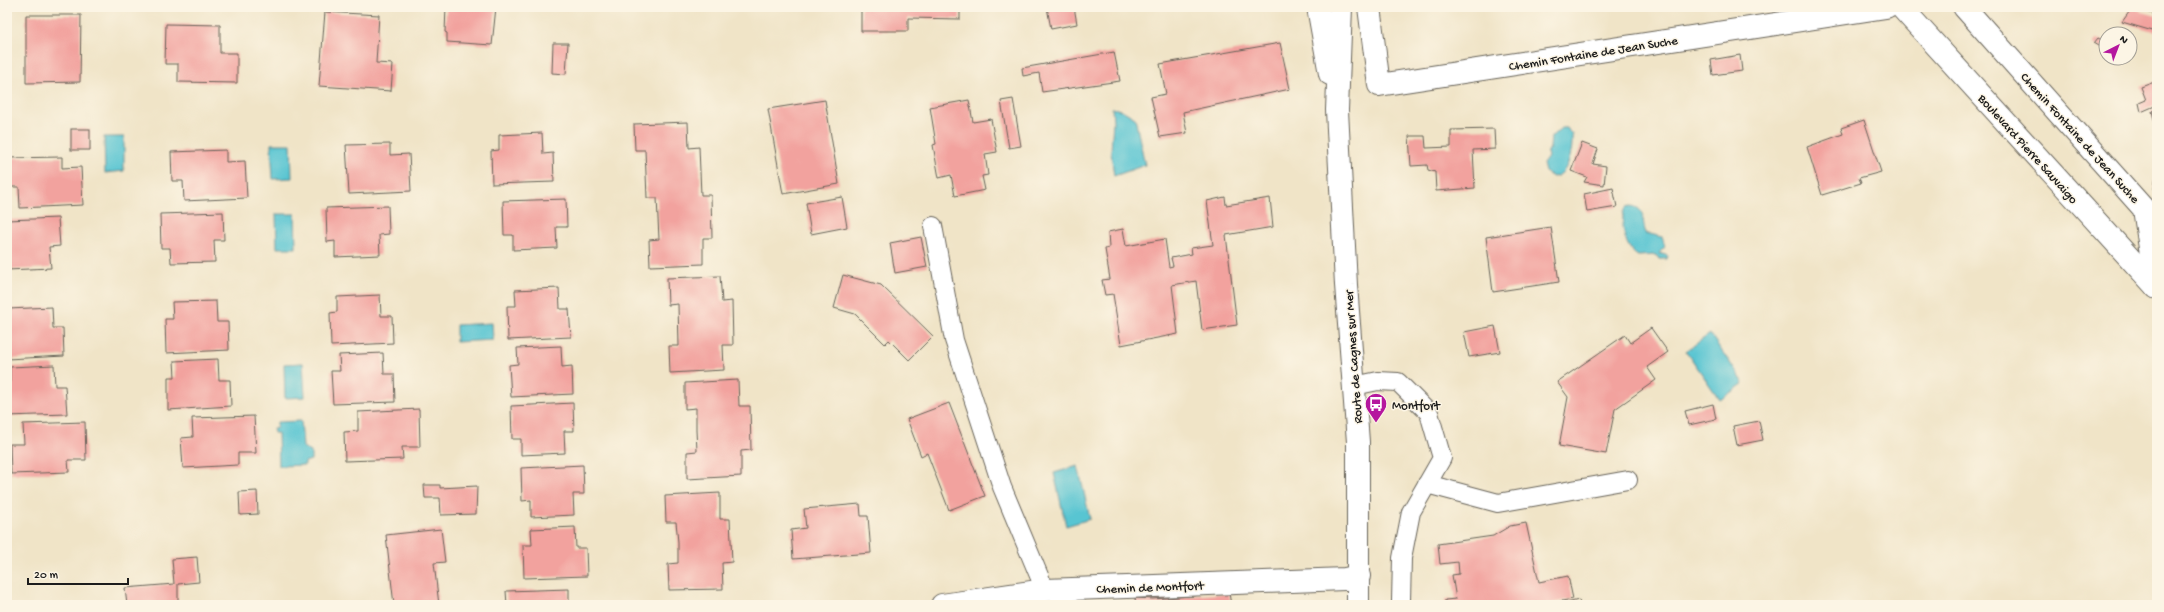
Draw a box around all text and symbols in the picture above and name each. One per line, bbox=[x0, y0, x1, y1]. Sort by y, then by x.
north arrow bbox=[2098, 26, 2138, 66]
text: N bbox=[2117, 33, 2130, 47]
street label: Chemin Fontaine de Jean Suche bbox=[1508, 34, 1679, 75]
street label: Chemin Fontaine de Jean Suche bbox=[2016, 70, 2142, 207]
street label: Boulevard Pierre Sauvaigo bbox=[1973, 91, 2080, 208]
street label: Route de Cagnes sur Mer bbox=[1342, 288, 1367, 424]
bus stop icon: Montfort bbox=[1363, 391, 1389, 424]
place label: Montfort bbox=[1392, 399, 1442, 414]
scale bar bbox=[28, 560, 128, 586]
text: 20 m bbox=[34, 569, 59, 583]
street label: Chemin de Montfort bbox=[1096, 579, 1206, 598]

